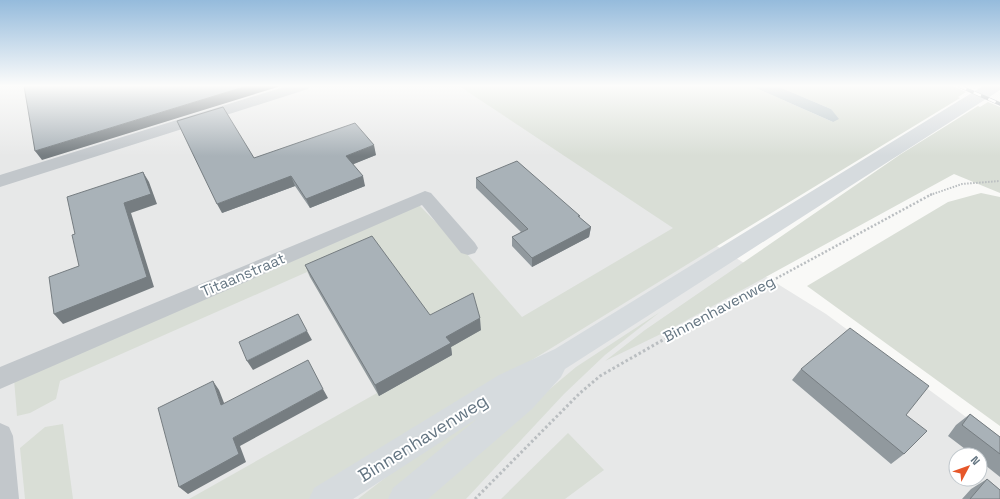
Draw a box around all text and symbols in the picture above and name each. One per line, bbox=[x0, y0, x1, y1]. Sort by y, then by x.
street label: Titaanstraat bbox=[198, 248, 288, 301]
street label: Binnenhavenweg bbox=[660, 271, 778, 346]
street label: Binnenhavenweg bbox=[354, 389, 492, 487]
north arrow bbox=[948, 447, 988, 487]
text: N bbox=[968, 453, 983, 468]

